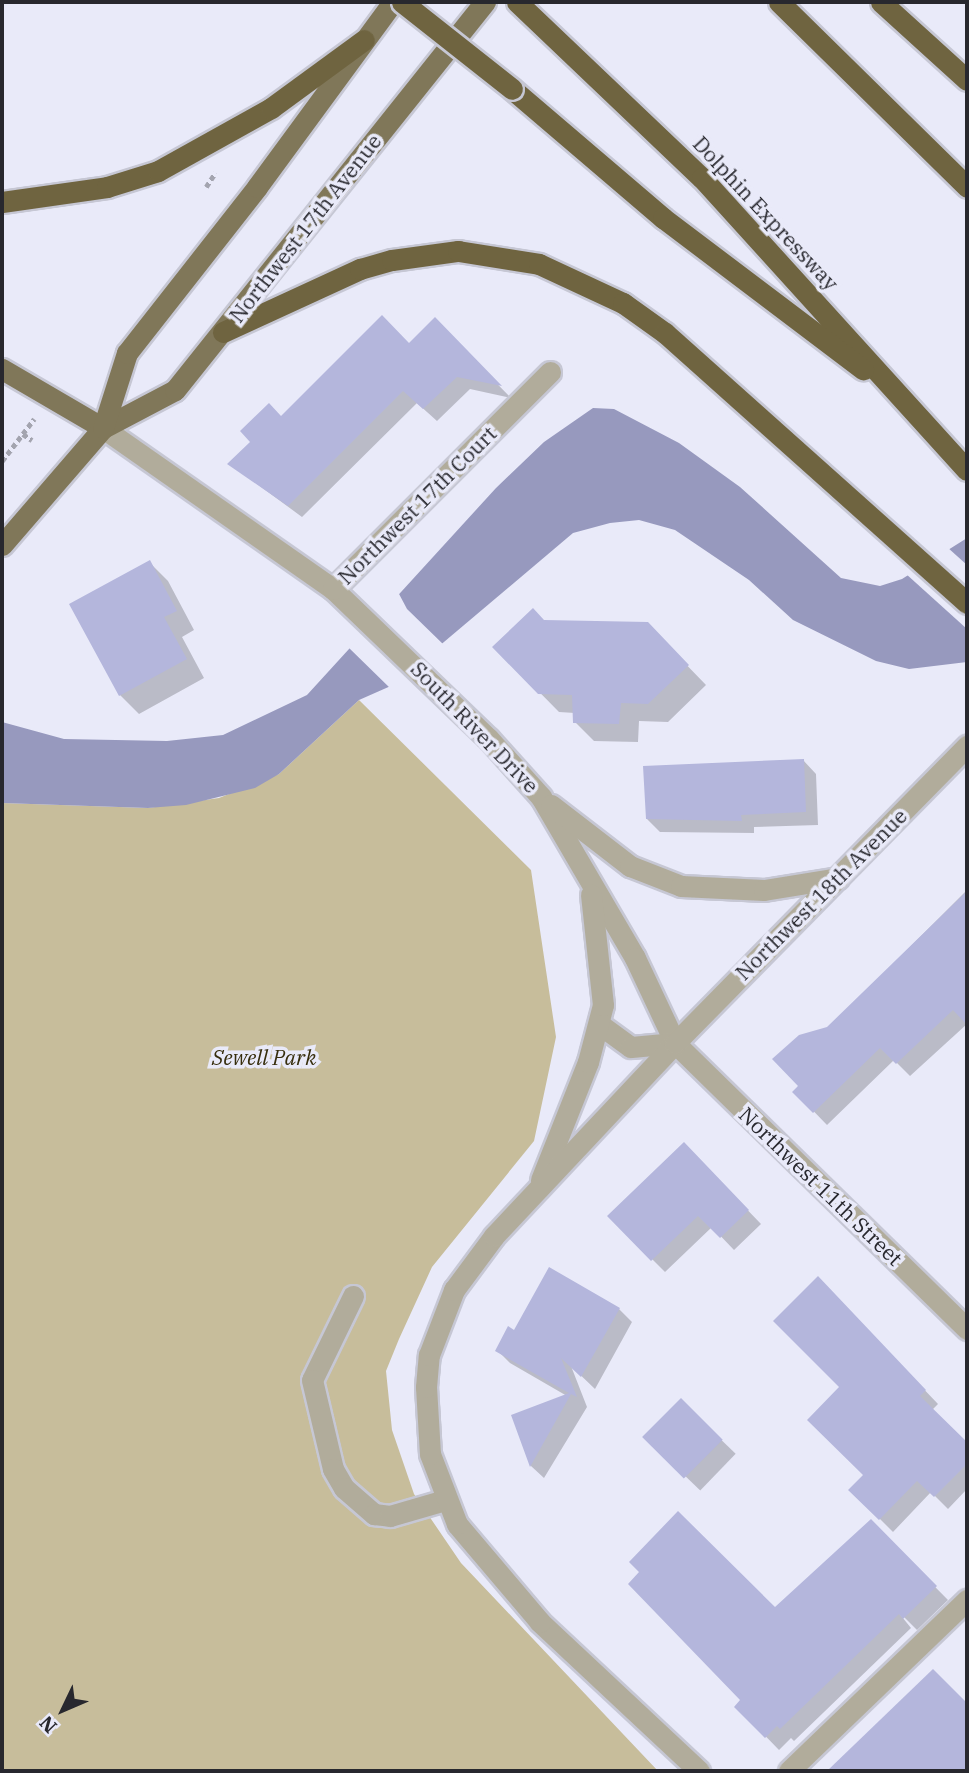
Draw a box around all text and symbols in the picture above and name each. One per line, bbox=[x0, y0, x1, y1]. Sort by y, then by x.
street label: Northwest 17th Avenue bbox=[224, 129, 386, 327]
street label: Dolphin Expressway bbox=[688, 131, 844, 295]
street label: Northwest 17th Court bbox=[333, 421, 501, 589]
street label: South River Drive bbox=[406, 656, 544, 798]
street label: Northwest 18th Avenue bbox=[730, 803, 912, 985]
park label: Sewell Park bbox=[212, 1044, 316, 1070]
street label: Northwest 11th Street bbox=[734, 1101, 908, 1271]
north arrow bbox=[28, 1675, 98, 1745]
text: N bbox=[34, 1711, 62, 1738]

